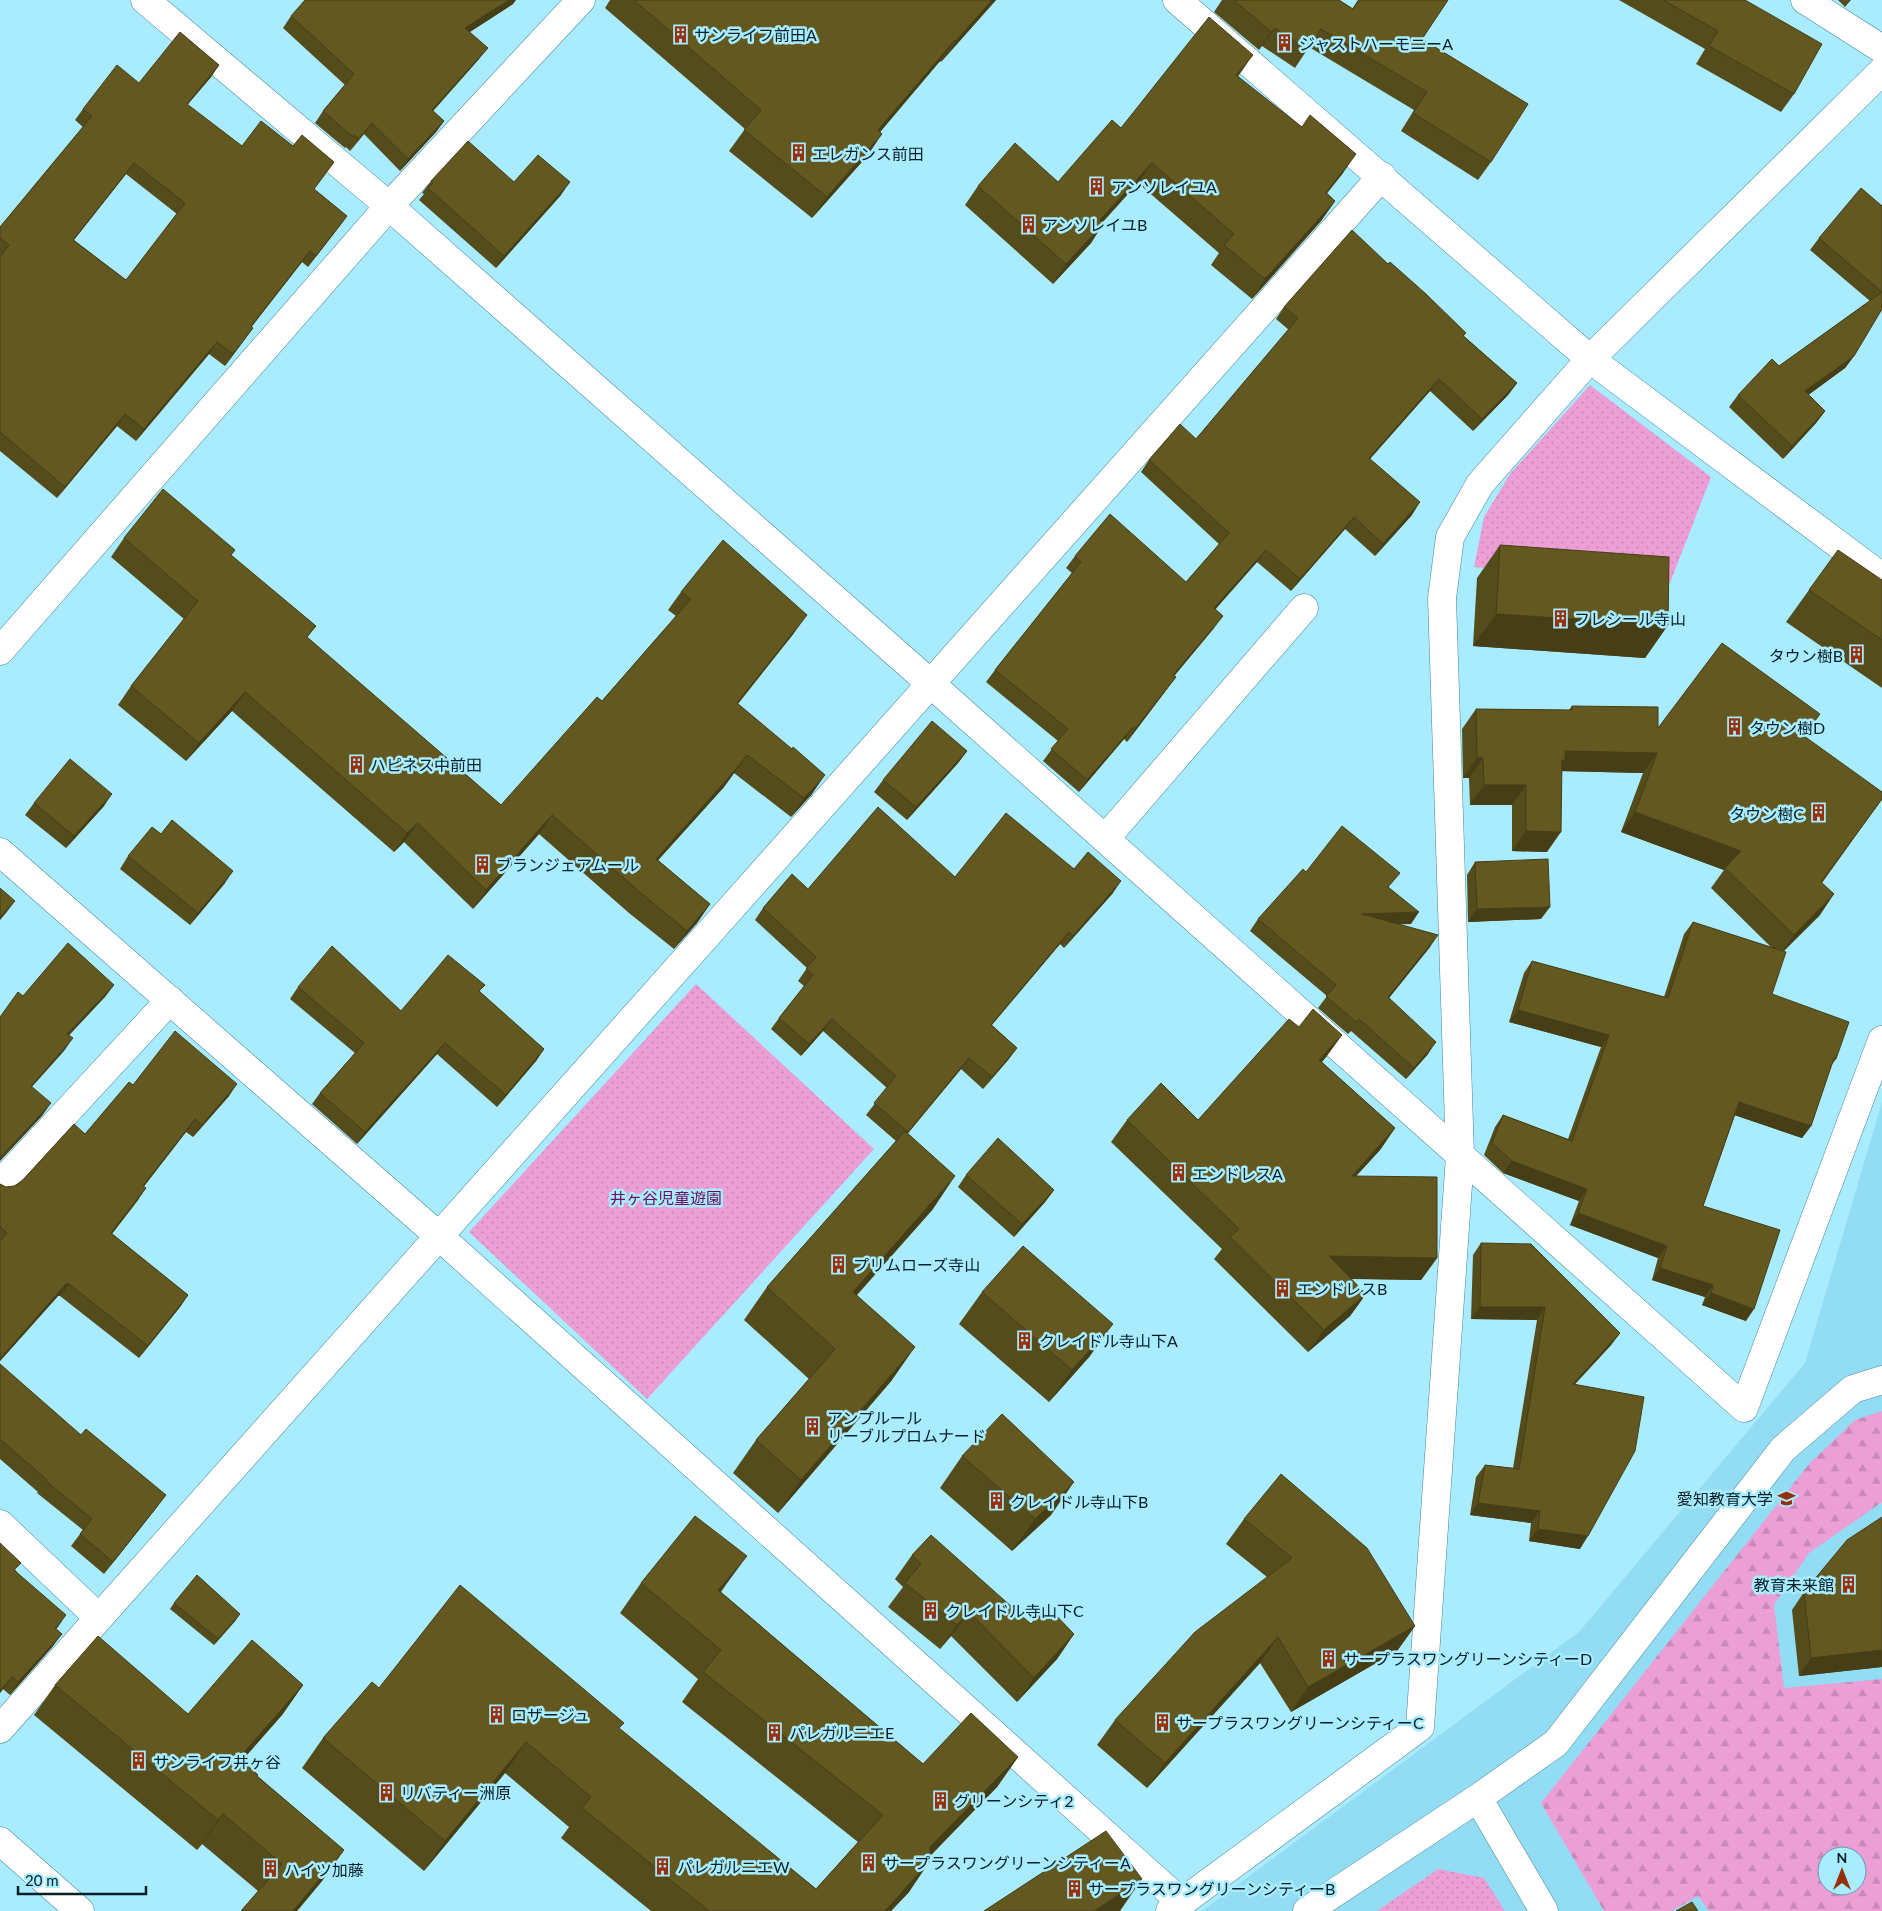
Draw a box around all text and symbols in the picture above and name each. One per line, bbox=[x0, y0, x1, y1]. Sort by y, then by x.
building icon: サンライフ前田A bbox=[670, 24, 690, 44]
place label: サンライフ前田A bbox=[694, 25, 817, 44]
building icon: ジャストハーモニーA bbox=[1275, 33, 1295, 53]
place label: ジャストハーモニーA bbox=[1299, 34, 1453, 53]
building icon: エレガンス前田 bbox=[788, 143, 808, 163]
place label: エレガンス前田 bbox=[812, 144, 924, 163]
building icon: アンソレイユA bbox=[1087, 176, 1107, 196]
place label: アンソレイユA bbox=[1111, 177, 1217, 196]
building icon: アンソレイユB bbox=[1018, 214, 1038, 234]
place label: アンソレイユB bbox=[1042, 215, 1147, 234]
building icon: フレシール寺山 bbox=[1550, 608, 1570, 628]
place label: フレシール寺山 bbox=[1574, 609, 1686, 628]
building icon: タウン樹B bbox=[1847, 645, 1867, 665]
place label: タウン樹B bbox=[1769, 646, 1843, 665]
building icon: タウン樹D bbox=[1725, 717, 1745, 737]
place label: タウン樹D bbox=[1749, 718, 1825, 737]
building icon: ハピネス中前田 bbox=[346, 754, 366, 774]
place label: ハピネス中前田 bbox=[370, 755, 482, 774]
building icon: タウン樹C bbox=[1808, 803, 1828, 823]
place label: タウン樹C bbox=[1729, 804, 1804, 823]
building icon: ブランジェアムール bbox=[472, 854, 492, 874]
place label: ブランジェアムール bbox=[496, 855, 639, 874]
building icon: エンドレスA bbox=[1168, 1163, 1188, 1183]
place label: エンドレスA bbox=[1192, 1164, 1283, 1183]
park label: 井ヶ谷児童遊園 bbox=[610, 1188, 722, 1207]
building icon: プリムローズ寺山 bbox=[829, 1254, 849, 1274]
place label: プリムローズ寺山 bbox=[853, 1255, 980, 1274]
building icon: エンドレスB bbox=[1273, 1278, 1293, 1298]
place label: エンドレスB bbox=[1297, 1279, 1387, 1298]
building icon: クレイドル寺山下A bbox=[1015, 1330, 1035, 1350]
place label: クレイドル寺山下A bbox=[1039, 1331, 1178, 1350]
place label: アンプルール リーブルプロムナード bbox=[827, 1408, 986, 1445]
building icon: アンプルール リーブルプロムナード bbox=[803, 1416, 823, 1436]
school or university icon: 愛知教育大学 bbox=[1777, 1488, 1797, 1508]
place label: 愛知教育大学 bbox=[1677, 1489, 1773, 1508]
building icon: クレイドル寺山下B bbox=[986, 1491, 1006, 1511]
place label: クレイドル寺山下B bbox=[1010, 1492, 1148, 1511]
building icon: 教育未来館 bbox=[1838, 1574, 1858, 1594]
place label: 教育未来館 bbox=[1754, 1575, 1834, 1594]
building icon: クレイドル寺山下C bbox=[921, 1600, 941, 1620]
place label: クレイドル寺山下C bbox=[945, 1601, 1084, 1620]
building icon: サープラスワングリーンシティーD bbox=[1319, 1648, 1339, 1668]
place label: サープラスワングリーンシティーD bbox=[1343, 1649, 1592, 1668]
building icon: ロザージュ bbox=[487, 1704, 507, 1724]
place label: ロザージュ bbox=[511, 1705, 590, 1724]
building icon: サープラスワングリーンシティーC bbox=[1152, 1712, 1172, 1732]
place label: サープラスワングリーンシティーC bbox=[1176, 1713, 1424, 1732]
building icon: パレガルニエE bbox=[765, 1722, 785, 1742]
place label: パレガルニエE bbox=[789, 1723, 894, 1742]
building icon: サンライフ井ヶ谷 bbox=[129, 1751, 149, 1771]
place label: サンライフ井ヶ谷 bbox=[153, 1752, 281, 1771]
building icon: リバティー洲原 bbox=[376, 1782, 396, 1802]
place label: リバティー洲原 bbox=[400, 1783, 511, 1802]
building icon: グリーンシティ2 bbox=[930, 1790, 950, 1810]
place label: グリーンシティ2 bbox=[954, 1791, 1074, 1810]
north arrow bbox=[1817, 1846, 1867, 1896]
text: N bbox=[1837, 1849, 1847, 1866]
building icon: サープラスワングリーンシティーA bbox=[859, 1852, 879, 1872]
place label: サープラスワングリーンシティーA bbox=[883, 1853, 1131, 1872]
building icon: パレガルニエW bbox=[653, 1856, 673, 1876]
place label: パレガルニエW bbox=[677, 1857, 790, 1876]
building icon: ハイツ加藤 bbox=[260, 1859, 280, 1879]
place label: ハイツ加藤 bbox=[284, 1860, 364, 1879]
scale bar bbox=[18, 1864, 145, 1896]
text: 20 m bbox=[25, 1871, 59, 1889]
building icon: サープラスワングリーンシティーB bbox=[1064, 1878, 1084, 1898]
place label: サープラスワングリーンシティーB bbox=[1088, 1879, 1335, 1898]

